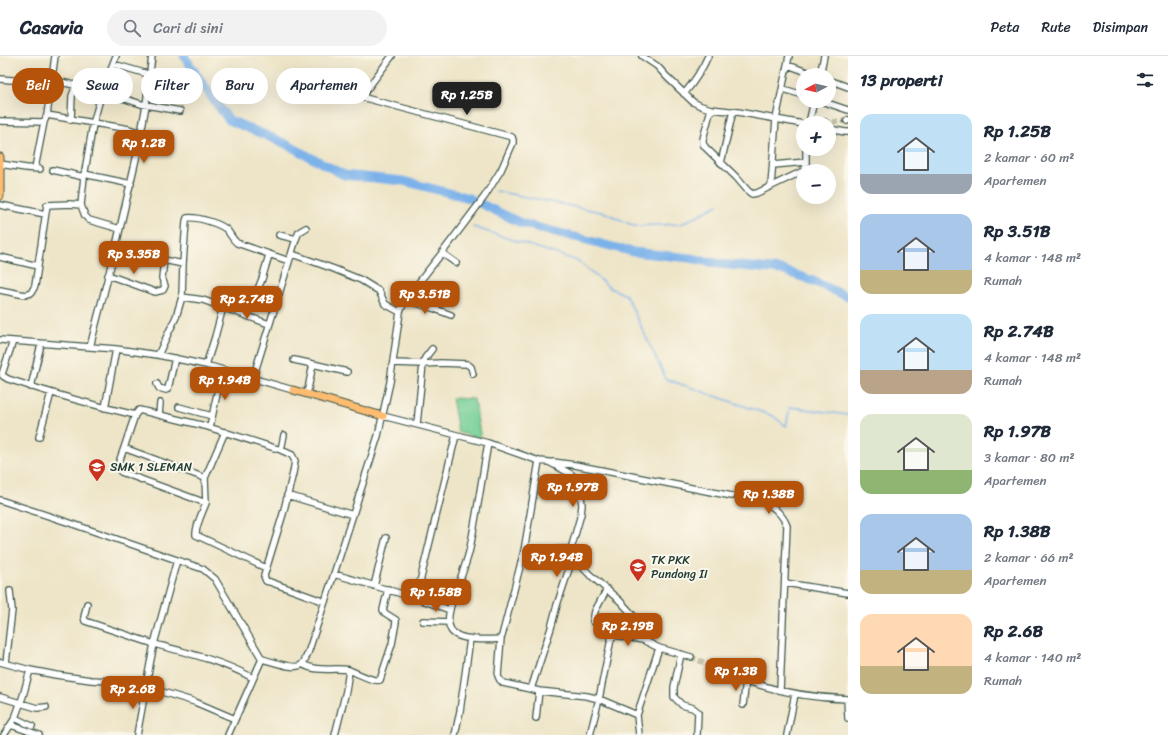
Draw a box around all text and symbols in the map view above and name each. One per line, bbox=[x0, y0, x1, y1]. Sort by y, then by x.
search box bbox=[107, 10, 387, 46]
text: Casavia bbox=[20, 11, 83, 44]
text: Cari di sini bbox=[153, 15, 223, 41]
text: Peta bbox=[991, 15, 1019, 40]
text: Rute bbox=[1041, 15, 1071, 40]
text: Disimpan bbox=[1093, 15, 1148, 40]
icon: search bbox=[121, 17, 143, 39]
text: 13 properti bbox=[860, 65, 942, 95]
chip: Beli bbox=[12, 68, 64, 104]
chip: Sewa bbox=[72, 68, 133, 104]
chip: Filter bbox=[141, 68, 203, 104]
chip: Baru bbox=[211, 68, 268, 104]
chip: Apartemen bbox=[276, 68, 371, 104]
north arrow bbox=[796, 68, 836, 108]
map controls bbox=[796, 68, 836, 204]
icon: filters bbox=[1134, 69, 1156, 91]
pin: Rp 1.25B bbox=[426, 82, 508, 116]
text: Rp 1.25B bbox=[441, 83, 493, 106]
button: + bbox=[796, 116, 836, 156]
text: Rp 1.25B bbox=[984, 116, 1051, 146]
pin: Rp 1.2B bbox=[107, 130, 181, 164]
icon: home bbox=[892, 130, 940, 178]
text: Rp 1.2B bbox=[122, 131, 166, 154]
text: 2 kamar · 60 m² bbox=[984, 146, 1074, 169]
button: − bbox=[796, 164, 836, 204]
text: Apartemen bbox=[984, 169, 1046, 192]
text: Rp 3.51B bbox=[984, 216, 1051, 246]
icon: home bbox=[892, 230, 940, 278]
pin: Rp 3.35B bbox=[93, 241, 175, 275]
text: Rp 3.35B bbox=[108, 242, 160, 265]
text: 4 kamar · 148 m² bbox=[984, 246, 1081, 269]
text: Rumah bbox=[984, 269, 1022, 292]
pin: Rp 3.51B bbox=[384, 281, 466, 315]
text: Rp 3.51B bbox=[400, 282, 450, 305]
pin: Rp 2.74B bbox=[206, 286, 288, 320]
text: Rp 2.74B bbox=[220, 287, 274, 310]
text: Rp 2.74B bbox=[984, 316, 1054, 346]
icon: home bbox=[892, 330, 940, 378]
text: 4 kamar · 148 m² bbox=[984, 346, 1081, 369]
pin: Rp 1.94B bbox=[184, 367, 266, 401]
text: Rp 1.94B bbox=[199, 368, 251, 391]
text: Rumah bbox=[984, 369, 1022, 392]
text: Rp 1.97B bbox=[984, 416, 1051, 446]
icon: home bbox=[892, 430, 940, 478]
text: 3 kamar · 80 m² bbox=[984, 446, 1075, 469]
place label: SMK 1 SLEMAN bbox=[110, 456, 193, 478]
school or university icon: SMK 1 SLEMAN bbox=[87, 457, 107, 482]
text: Apartemen bbox=[984, 469, 1046, 492]
pin: Rp 1.97B bbox=[532, 474, 614, 508]
text: Rp 1.97B bbox=[547, 475, 599, 498]
pin: Rp 1.38B bbox=[728, 481, 810, 515]
text: Rp 1.38B bbox=[744, 482, 794, 505]
text: Rp 1.38B bbox=[984, 516, 1050, 546]
icon: home bbox=[892, 530, 940, 578]
pin: Rp 1.94B bbox=[516, 544, 598, 578]
text: Rp 1.94B bbox=[531, 545, 583, 568]
text: 2 kamar · 66 m² bbox=[984, 546, 1074, 569]
place label: TK PKK Pundong II bbox=[651, 549, 708, 585]
school or university icon: TK PKK Pundong II bbox=[628, 557, 648, 582]
text: Apartemen bbox=[984, 569, 1046, 592]
pin: Rp 1.58B bbox=[395, 579, 477, 613]
text: Rp 1.58B bbox=[410, 580, 462, 603]
pin: Rp 2.19B bbox=[587, 613, 669, 647]
text: Rp 2.19B bbox=[602, 614, 654, 637]
text: Rp 2.6B bbox=[984, 616, 1043, 646]
icon: home bbox=[892, 630, 940, 678]
text: 4 kamar · 140 m² bbox=[984, 646, 1081, 669]
pin: Rp 1.3B bbox=[699, 658, 773, 692]
text: Rp 1.3B bbox=[714, 659, 758, 682]
text: Rumah bbox=[984, 669, 1022, 692]
pin: Rp 2.6B bbox=[96, 676, 170, 710]
text: Rp 2.6B bbox=[110, 677, 156, 700]

